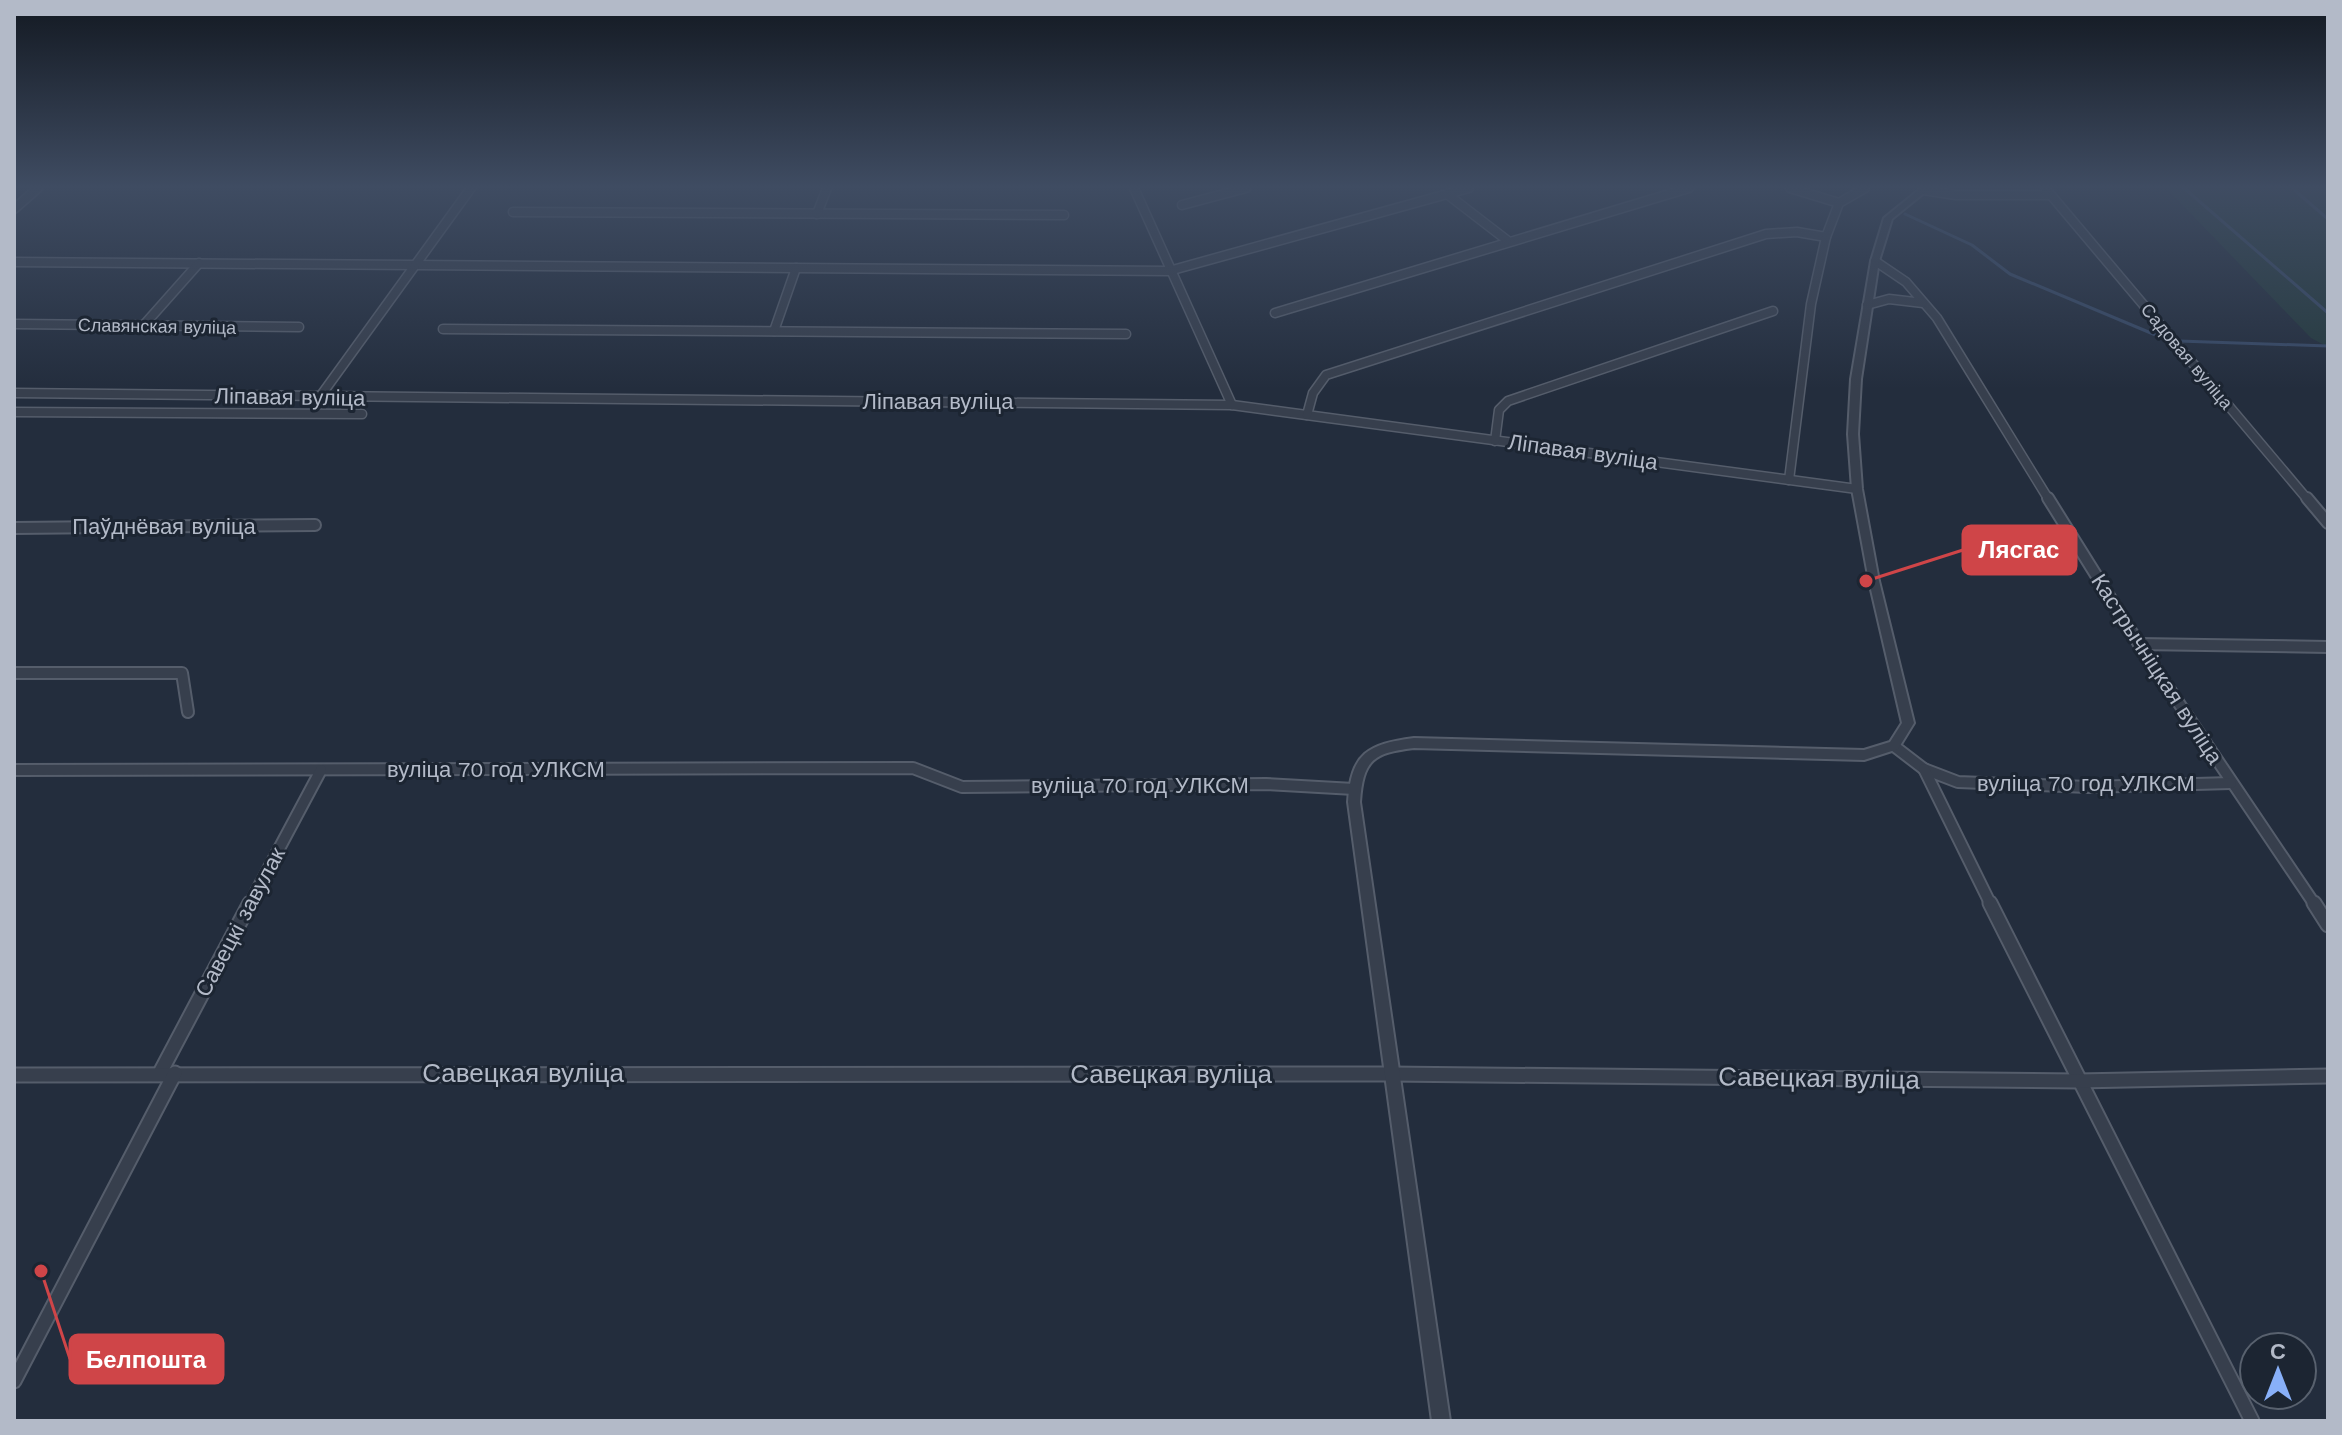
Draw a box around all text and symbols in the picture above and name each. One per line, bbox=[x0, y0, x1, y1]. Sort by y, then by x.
street label: Садовая вуліца bbox=[2137, 299, 2238, 414]
street label: Славянская вуліца bbox=[78, 314, 237, 338]
street label: Ліпавая вуліца bbox=[214, 383, 366, 411]
street label: Ліпавая вуліца bbox=[863, 389, 1014, 414]
street label: Ліпавая вуліца bbox=[1507, 429, 1660, 475]
street label: Паўднёвая вуліца bbox=[72, 514, 257, 539]
callout: Лясгас bbox=[1963, 526, 2076, 574]
text: Лясгас bbox=[1979, 536, 2059, 564]
street label: Кастрычніцкая вуліца bbox=[2086, 569, 2228, 769]
street label: вуліца 70 год УЛКСМ bbox=[387, 757, 605, 782]
street label: вуліца 70 год УЛКСМ bbox=[1977, 771, 2195, 796]
street label: вуліца 70 год УЛКСМ bbox=[1031, 773, 1249, 798]
street label: Савецкі завулак bbox=[190, 843, 290, 1001]
street label: Савецкая вуліца bbox=[422, 1058, 624, 1088]
street label: Савецкая вуліца bbox=[1070, 1059, 1272, 1089]
street label: Савецкая вуліца bbox=[1718, 1061, 1921, 1095]
north arrow bbox=[2238, 1331, 2318, 1411]
callout: Белпошта bbox=[70, 1335, 223, 1383]
text: С bbox=[2270, 1339, 2286, 1364]
text: Белпошта bbox=[86, 1346, 207, 1374]

